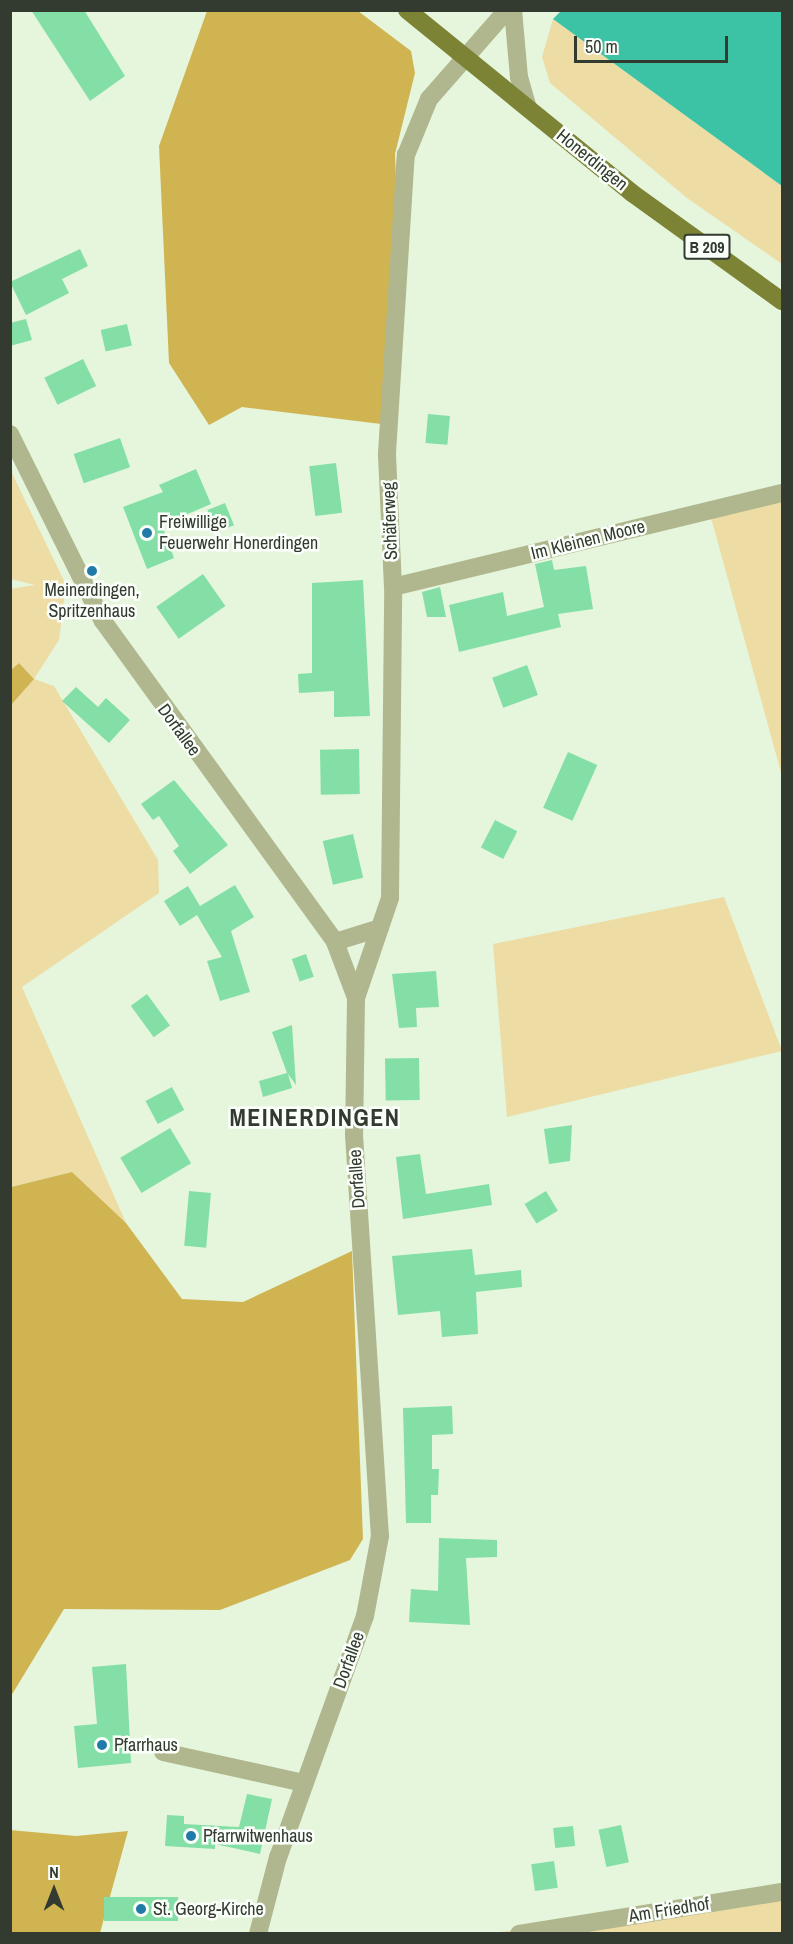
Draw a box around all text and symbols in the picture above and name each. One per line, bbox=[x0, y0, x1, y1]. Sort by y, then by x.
scale bar bbox=[577, 24, 732, 62]
text: 50 m bbox=[585, 34, 618, 59]
street label: Honerdingen bbox=[552, 125, 632, 195]
road number: B 209 bbox=[683, 234, 731, 260]
street label: Schäferweg bbox=[378, 482, 402, 560]
place label: Freiwillige Feuerwehr Honerdingen bbox=[159, 512, 318, 554]
street label: Im Kleinen Moore bbox=[529, 515, 647, 565]
marker: Freiwillige Feuerwehr Honerdingen bbox=[140, 526, 154, 540]
marker: Meinerdingen, Spritzenhaus bbox=[85, 564, 99, 578]
place label: Meinerdingen, Spritzenhaus bbox=[44, 580, 140, 622]
street label: Dorfallee bbox=[153, 700, 205, 760]
district label: MEINERDINGEN bbox=[229, 1104, 401, 1132]
street label: Dorfallee bbox=[344, 1149, 370, 1209]
street label: Dorfallee bbox=[329, 1629, 369, 1691]
place label: Pfarrhaus bbox=[114, 1734, 178, 1756]
marker: Pfarrhaus bbox=[95, 1738, 109, 1752]
place label: Pfarrwitwenhaus bbox=[203, 1825, 313, 1847]
marker: Pfarrwitwenhaus bbox=[184, 1829, 198, 1843]
north arrow bbox=[24, 1860, 84, 1920]
text: N bbox=[49, 1861, 59, 1883]
street label: Am Friedhof bbox=[627, 1893, 711, 1927]
place label: St. Georg-Kirche bbox=[153, 1898, 264, 1920]
marker: St. Georg-Kirche bbox=[134, 1902, 148, 1916]

